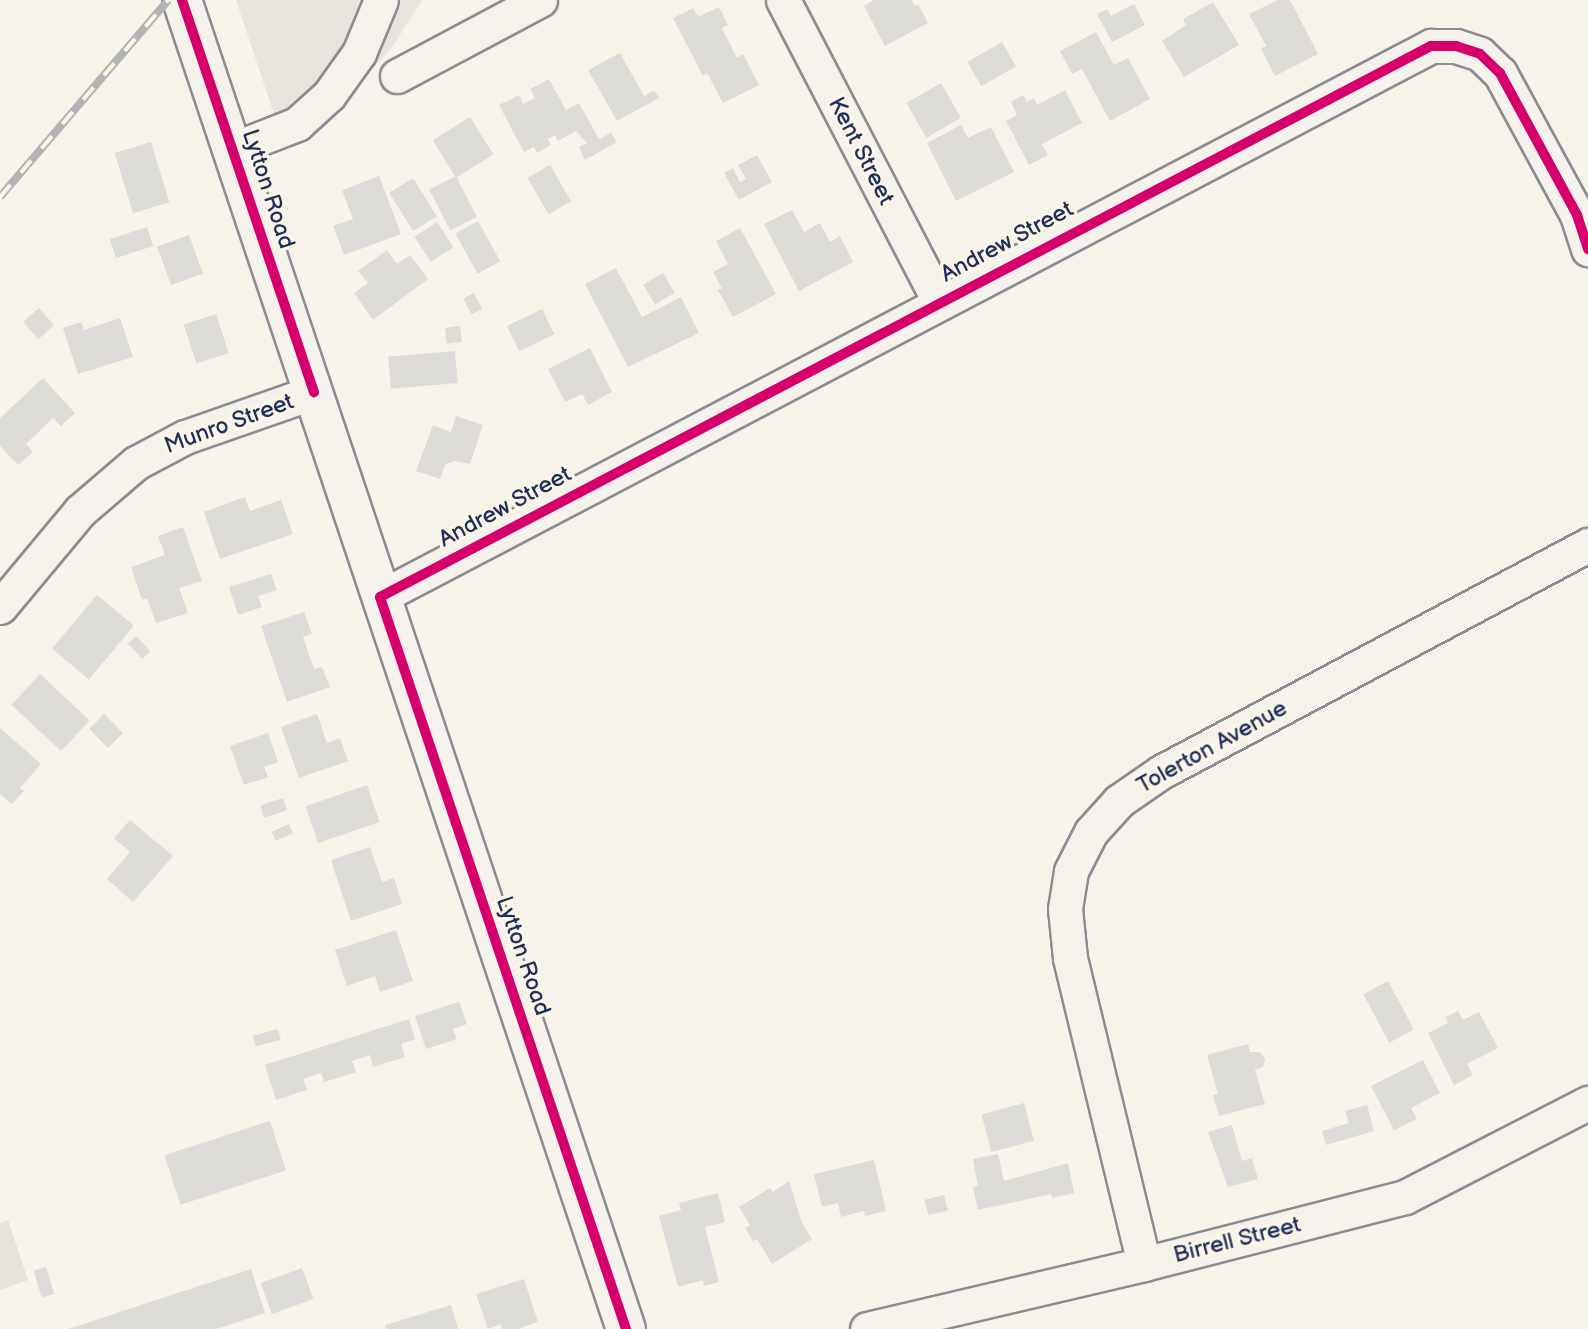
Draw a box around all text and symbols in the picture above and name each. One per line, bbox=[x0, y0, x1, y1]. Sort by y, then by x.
street label: Kent Street bbox=[822, 92, 900, 210]
street label: Lytton Road bbox=[236, 126, 300, 252]
street label: Andrew Street bbox=[936, 195, 1078, 289]
street label: Munro Street bbox=[160, 388, 298, 460]
street label: Andrew Street bbox=[434, 460, 576, 554]
street label: Tolerton Avenue bbox=[1132, 694, 1292, 800]
street label: Lytton Road bbox=[490, 893, 556, 1019]
street label: Birrell Street bbox=[1170, 1211, 1304, 1269]

